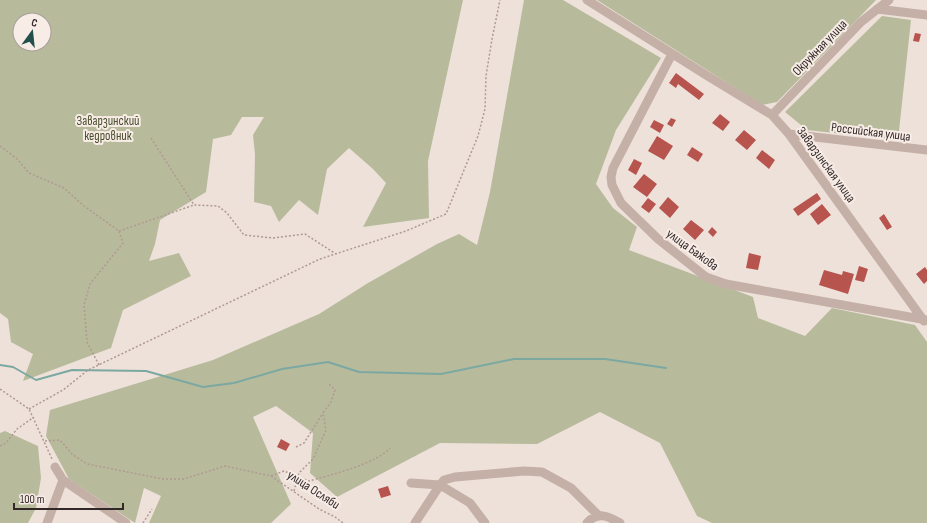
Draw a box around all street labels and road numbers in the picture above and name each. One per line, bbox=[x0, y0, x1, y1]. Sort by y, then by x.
street label: Окружная улица bbox=[789, 16, 850, 79]
street label: Российская улица bbox=[830, 119, 911, 145]
street label: Заварзинская улица bbox=[793, 124, 859, 206]
street label: улица Бажова bbox=[663, 225, 722, 274]
street label: улица Осляби bbox=[284, 467, 343, 513]

